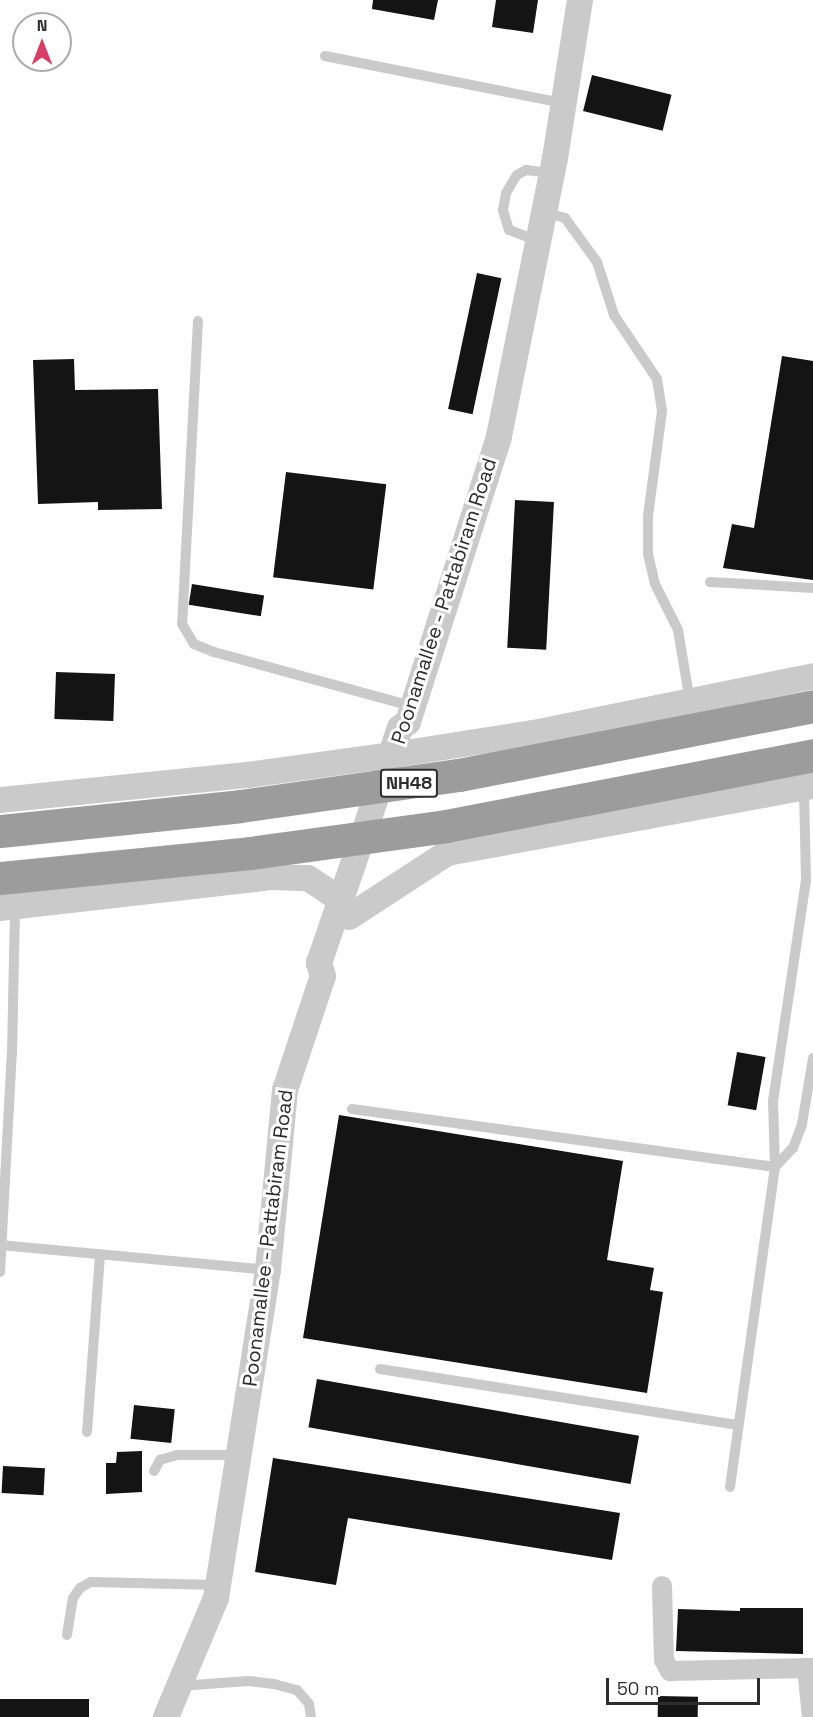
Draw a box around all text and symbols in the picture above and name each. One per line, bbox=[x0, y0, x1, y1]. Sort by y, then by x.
north arrow bbox=[12, 12, 72, 72]
text: N bbox=[37, 15, 47, 36]
street label: Poonamallee - Pattabiram Road bbox=[386, 455, 502, 747]
road number: NH48 bbox=[379, 768, 439, 798]
street label: Poonamallee - Pattabiram Road bbox=[238, 1088, 298, 1388]
scale bar bbox=[609, 1666, 764, 1704]
text: 50 m bbox=[617, 1677, 659, 1700]

